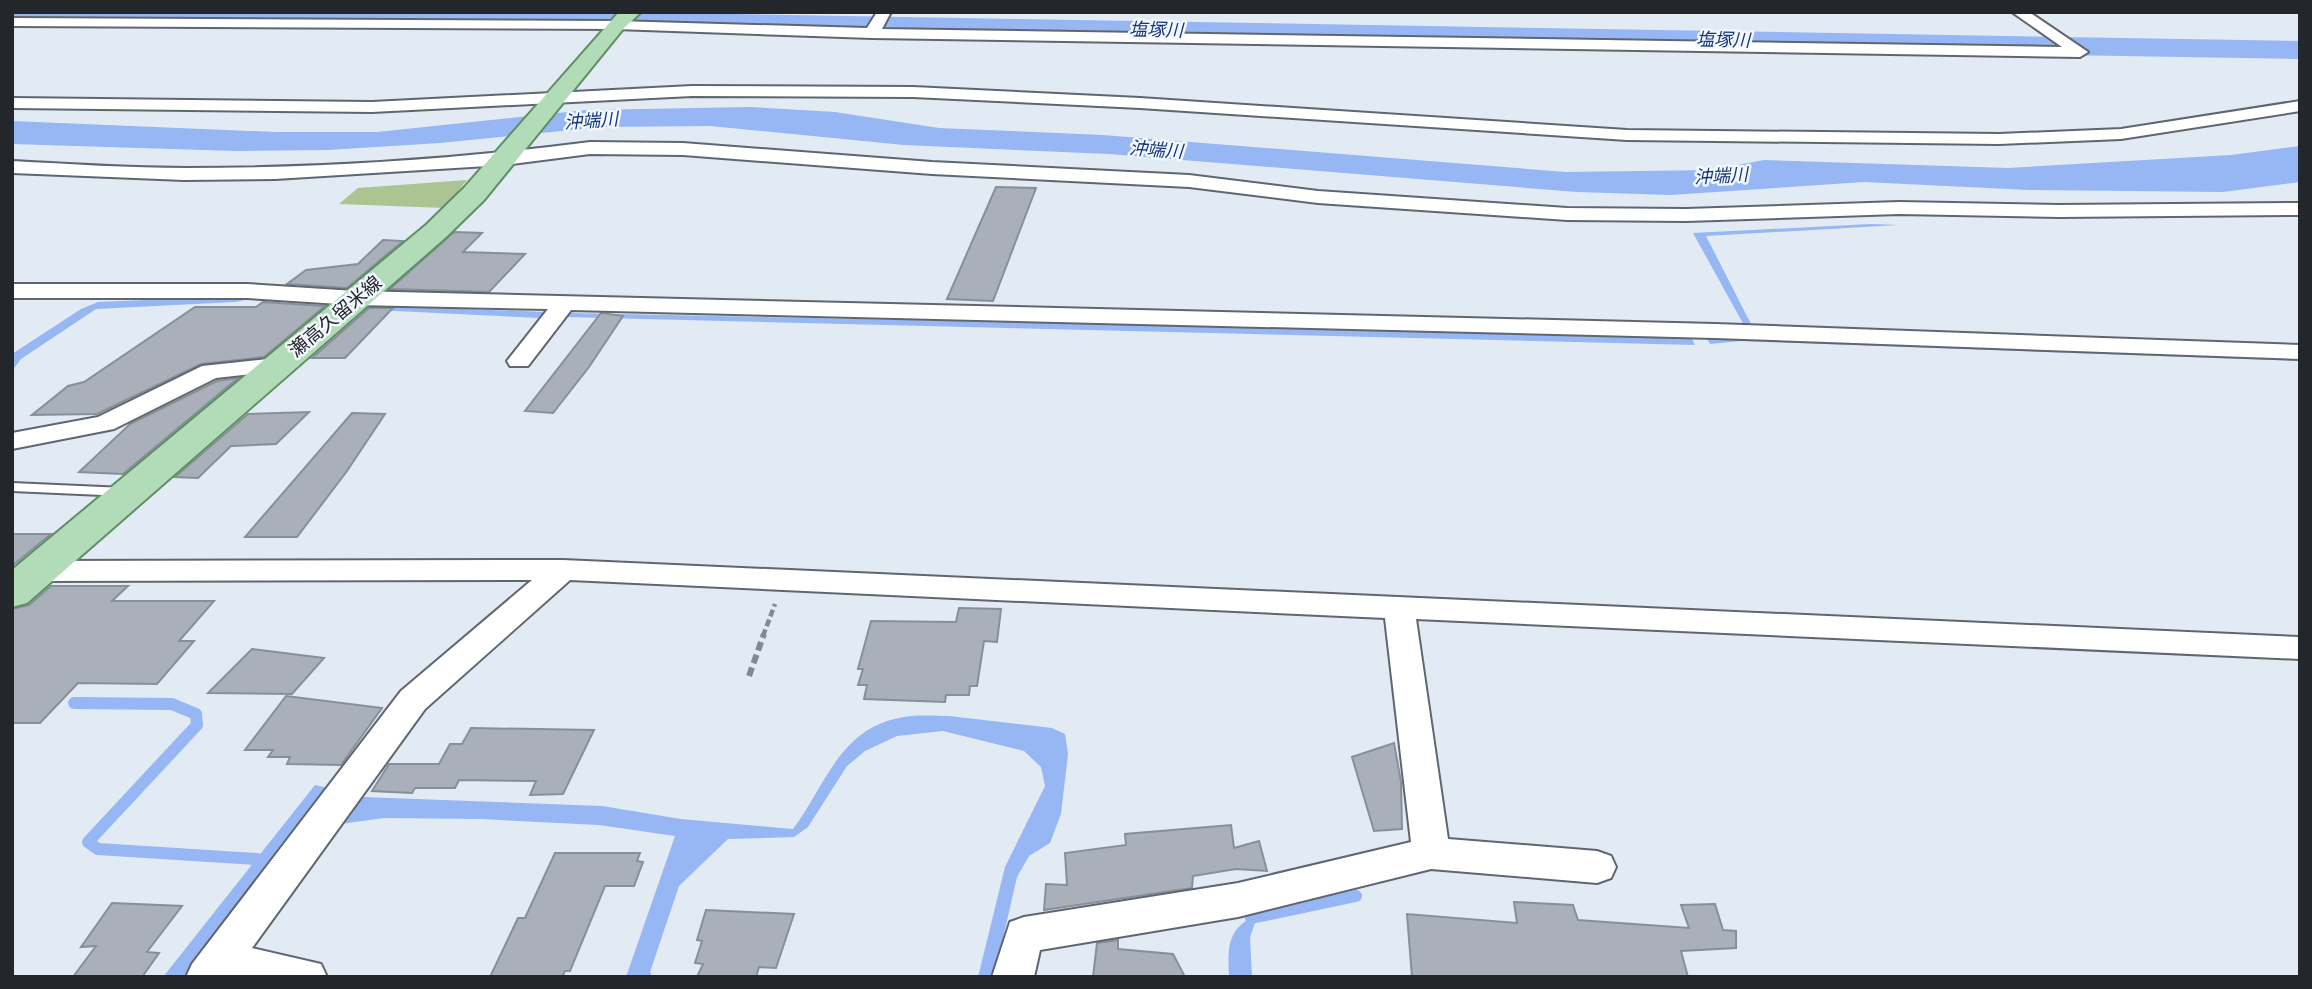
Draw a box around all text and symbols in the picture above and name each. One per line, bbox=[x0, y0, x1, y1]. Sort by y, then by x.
water label: 塩塚川 bbox=[1129, 19, 1185, 42]
water label: 塩塚川 bbox=[1696, 29, 1752, 52]
water label: 沖端川 bbox=[563, 108, 621, 134]
water label: 沖端川 bbox=[1128, 137, 1186, 163]
water label: 沖端川 bbox=[1693, 163, 1751, 188]
street label: 瀬高久留米線 bbox=[284, 271, 386, 362]

